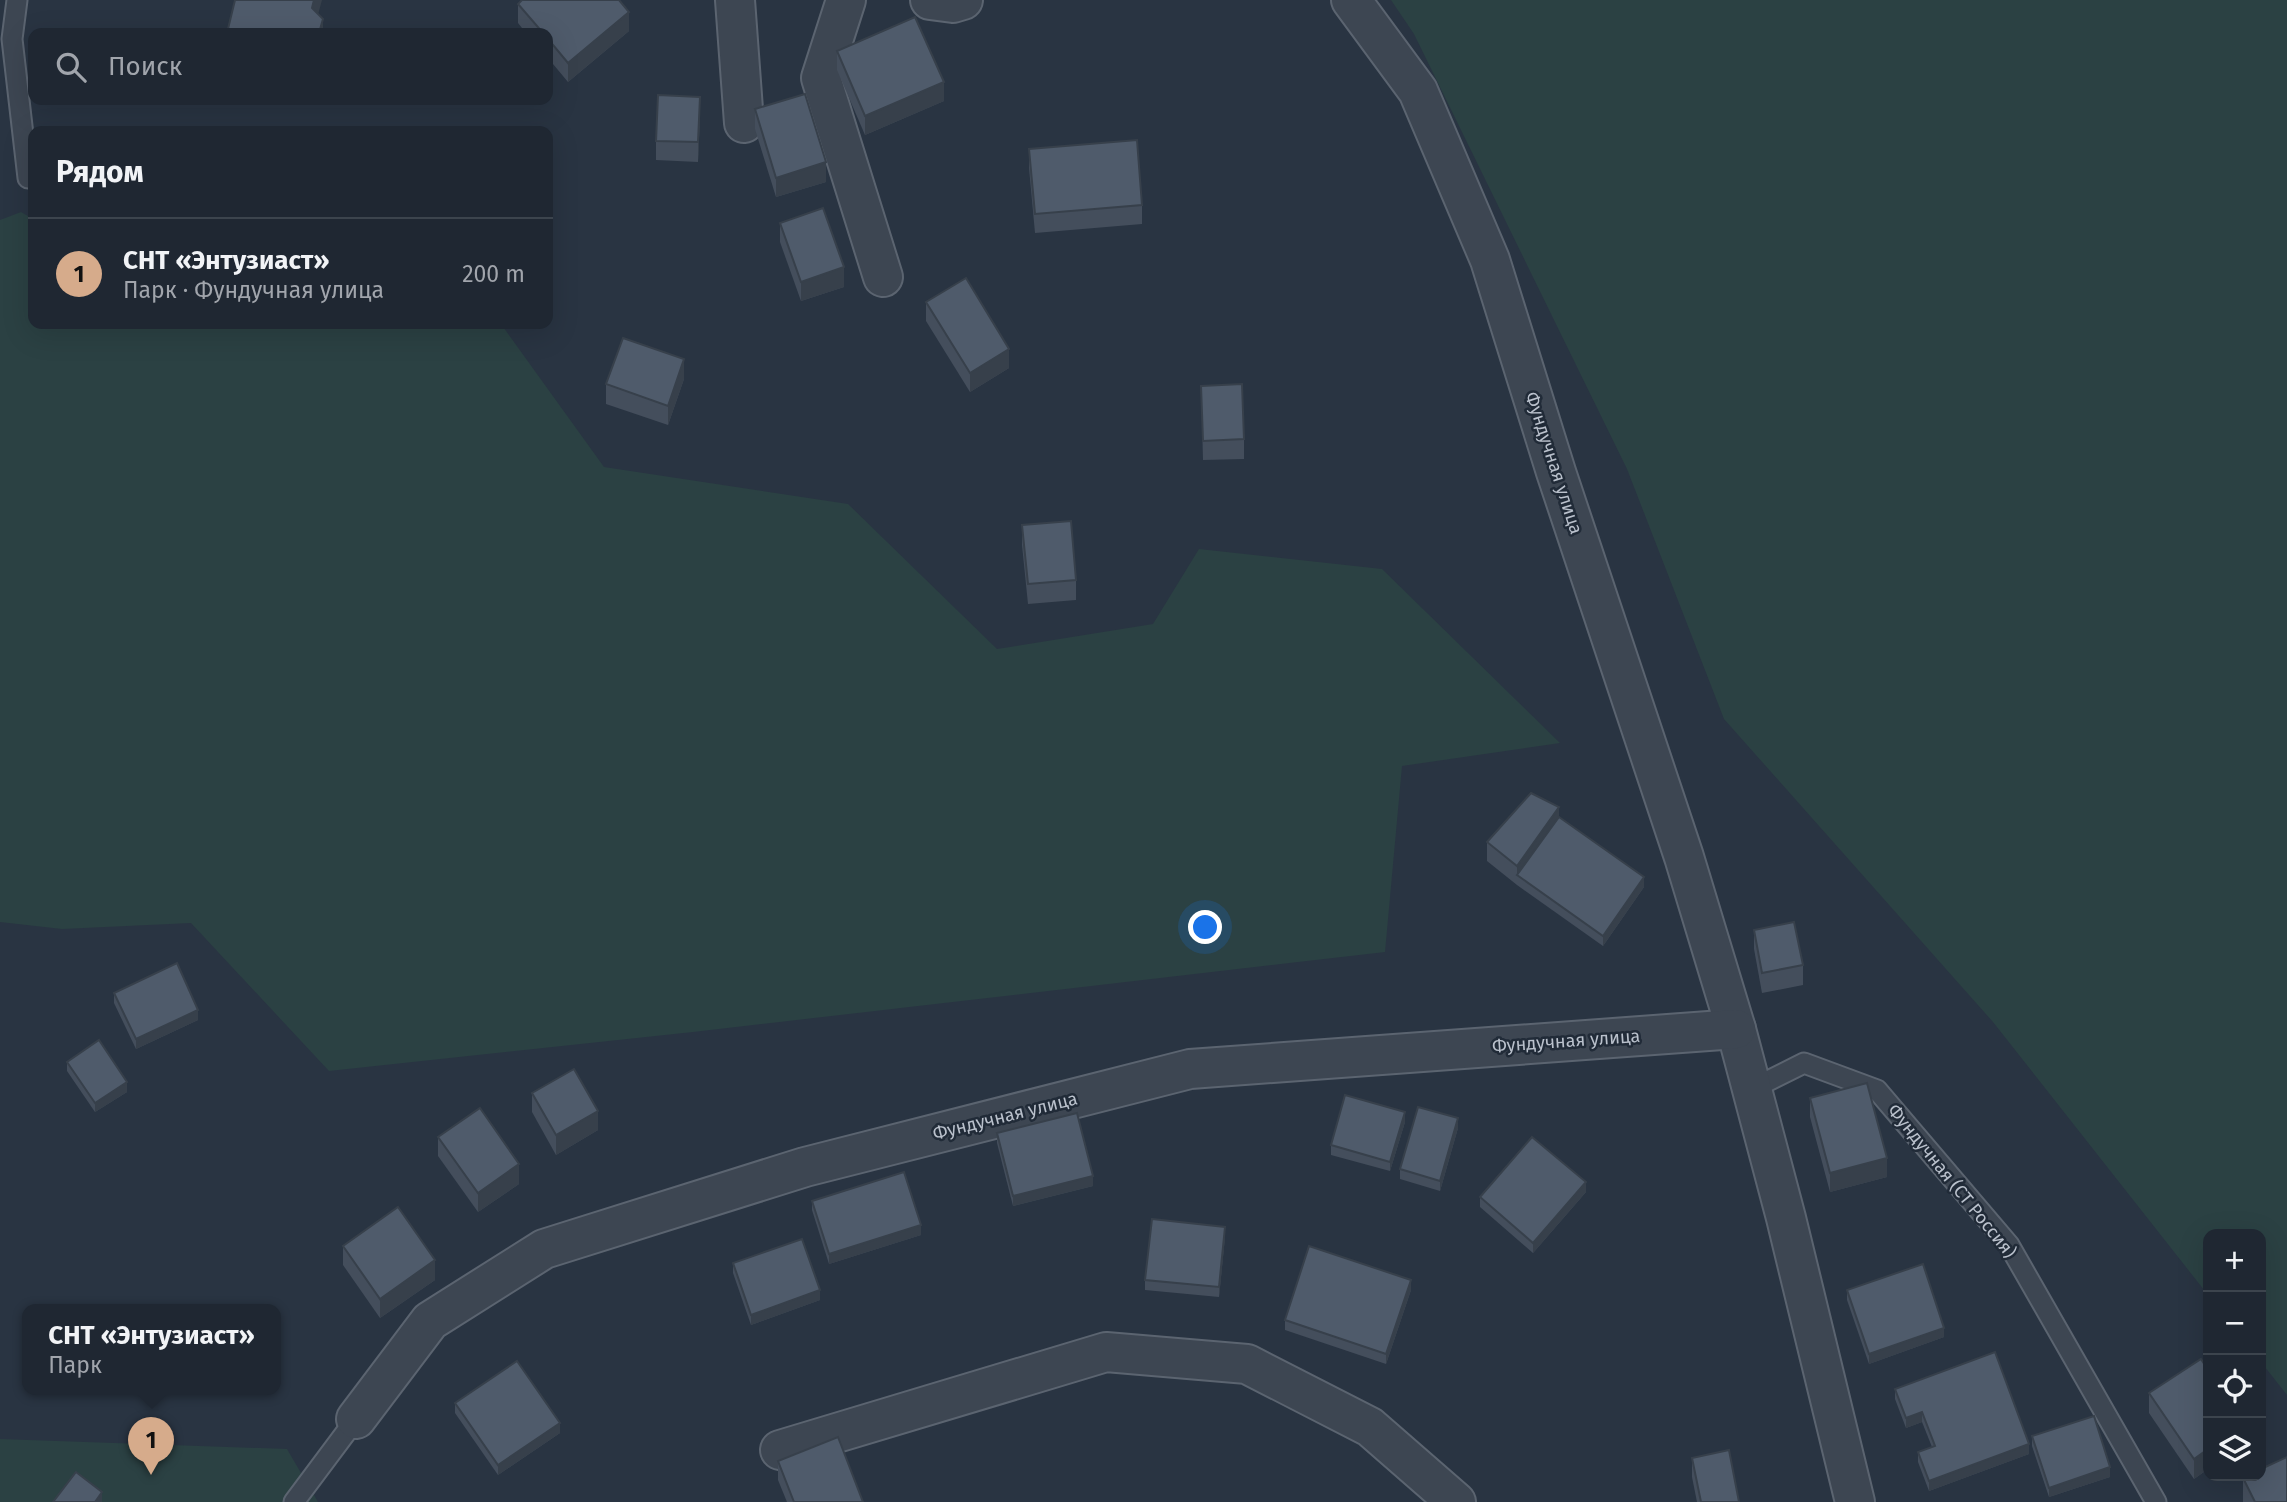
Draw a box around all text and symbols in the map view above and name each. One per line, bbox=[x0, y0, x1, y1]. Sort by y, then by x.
search box bbox=[28, 28, 553, 105]
icon: search bbox=[52, 48, 90, 86]
text: Поиск bbox=[108, 51, 182, 82]
text: Рядом bbox=[56, 154, 144, 190]
text: СНТ «Энтузиаст» bbox=[123, 245, 330, 276]
text: 1 bbox=[74, 260, 84, 288]
text: 200 m bbox=[462, 260, 525, 288]
text: Парк · Фундучная улица bbox=[123, 276, 384, 304]
street label: Фундучная улица bbox=[1521, 389, 1587, 537]
your location bbox=[1188, 910, 1222, 944]
street label: Фундучная улица bbox=[1491, 1025, 1641, 1057]
street label: Фундучная улица bbox=[930, 1087, 1080, 1145]
street label: Фундучная (СТ Россия) bbox=[1883, 1100, 2021, 1263]
map controls bbox=[2203, 1229, 2266, 1481]
button: + bbox=[2203, 1229, 2266, 1292]
button: − bbox=[2203, 1292, 2266, 1355]
popup bbox=[22, 1304, 281, 1395]
text: СНТ «Энтузиаст» bbox=[48, 1320, 255, 1351]
text: Парк bbox=[48, 1351, 102, 1379]
button: locate bbox=[2203, 1355, 2266, 1418]
pin: 1 bbox=[128, 1417, 174, 1475]
button: layers bbox=[2203, 1418, 2266, 1481]

